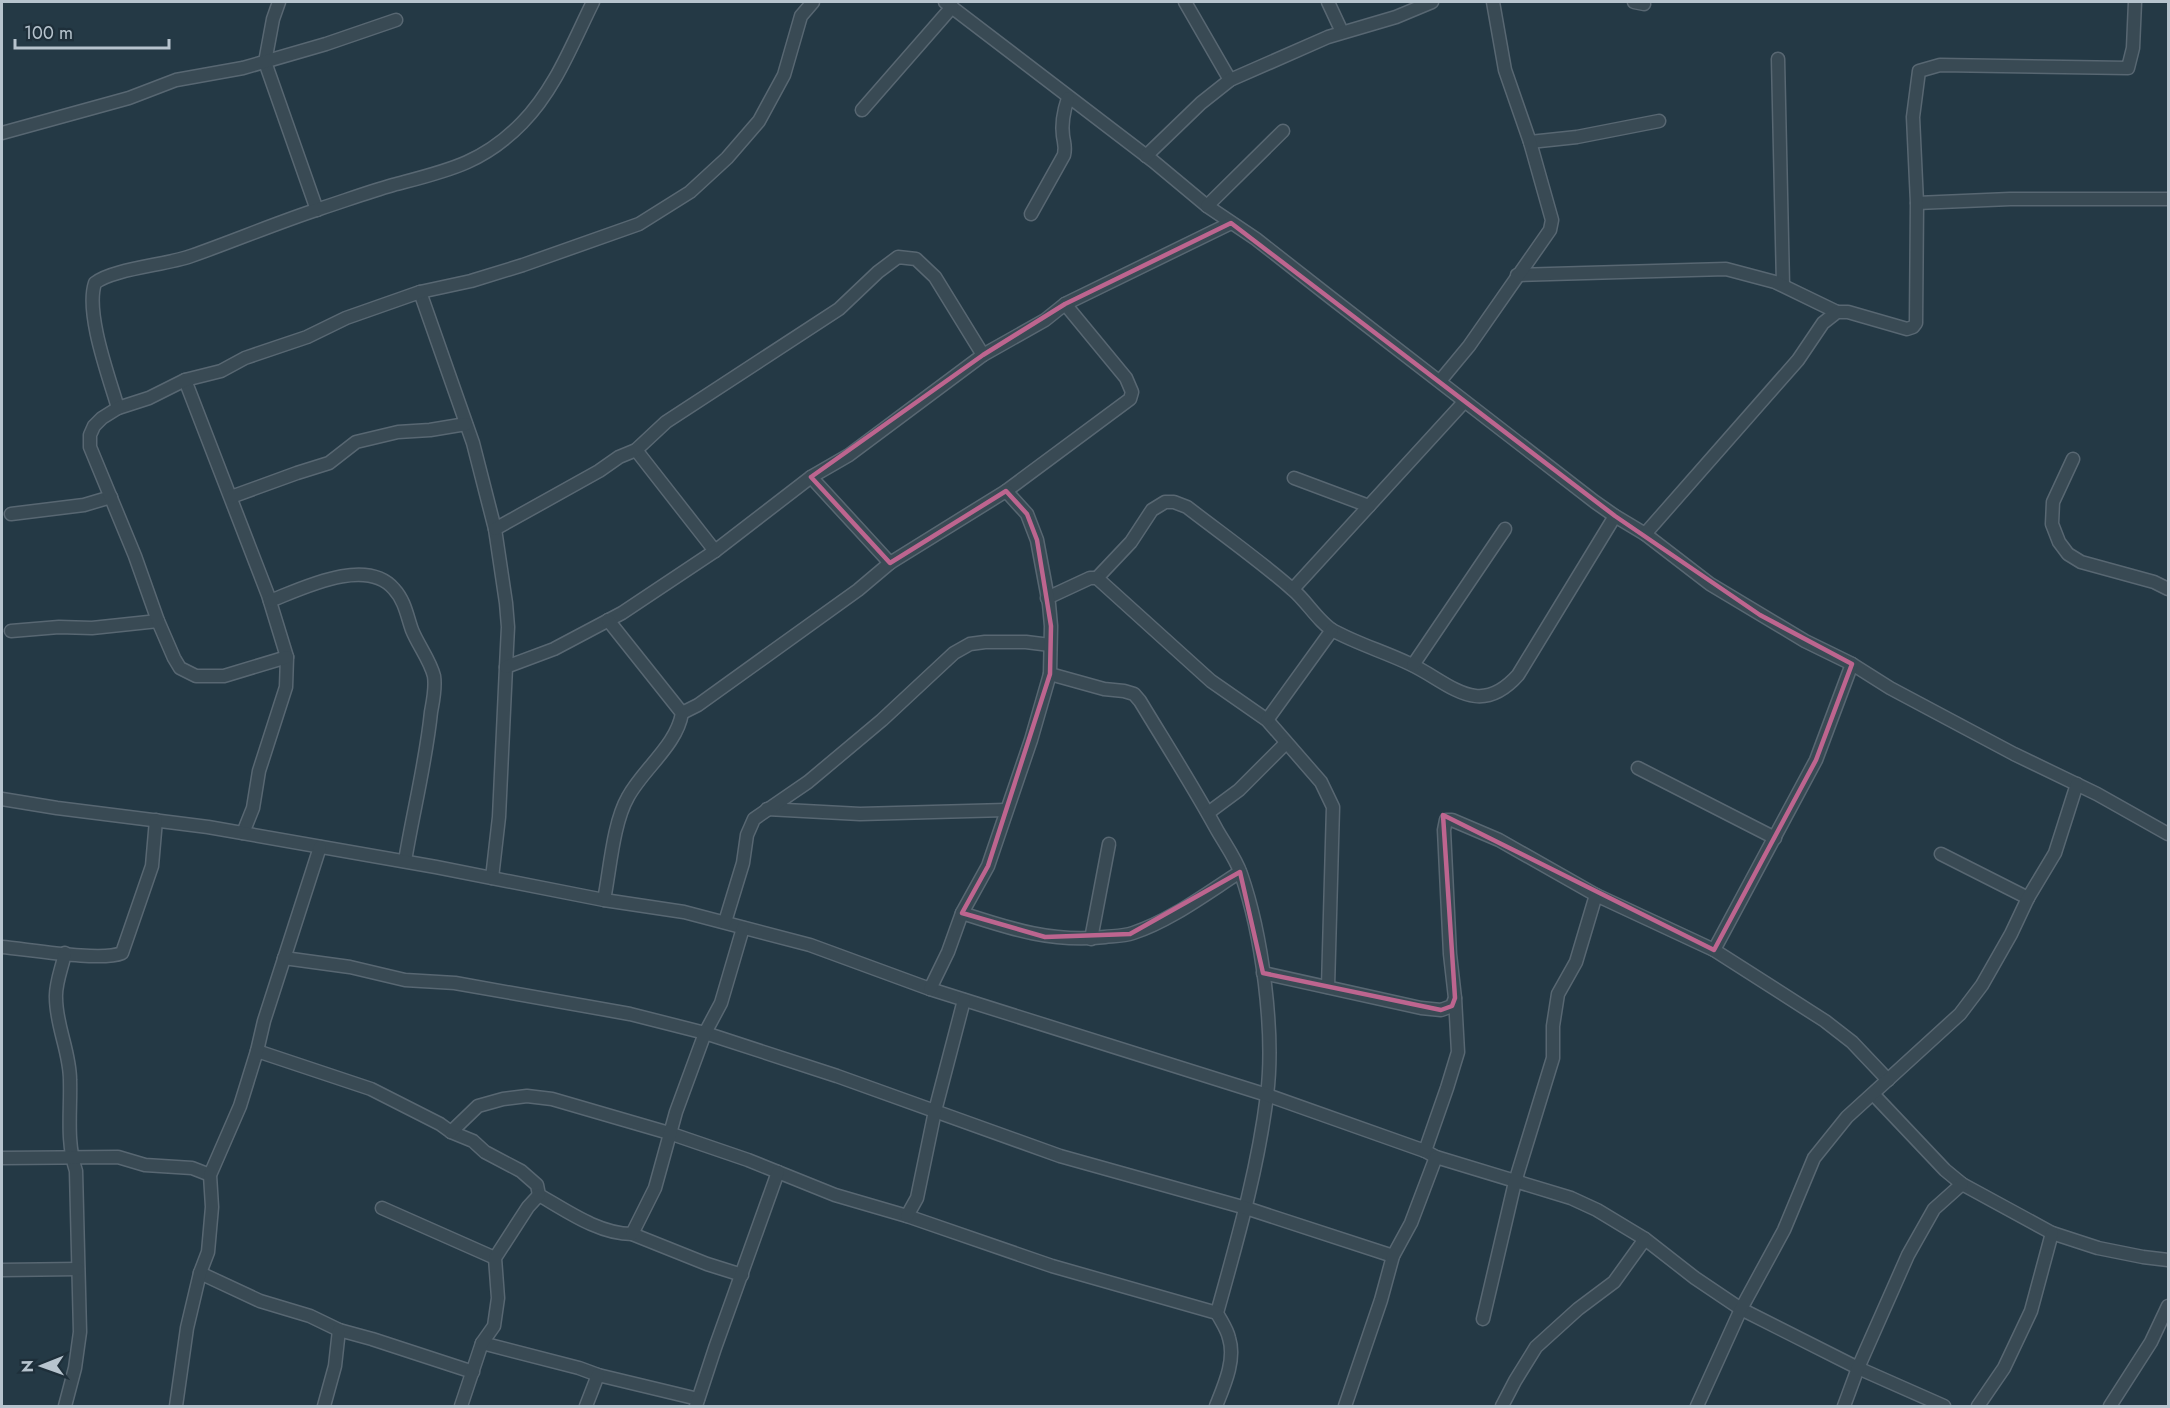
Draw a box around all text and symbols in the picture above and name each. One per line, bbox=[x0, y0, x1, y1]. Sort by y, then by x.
scale bar bbox=[15, 12, 170, 50]
text: 100 m bbox=[24, 20, 73, 46]
north arrow bbox=[12, 1336, 72, 1396]
text: N bbox=[16, 1360, 39, 1373]

